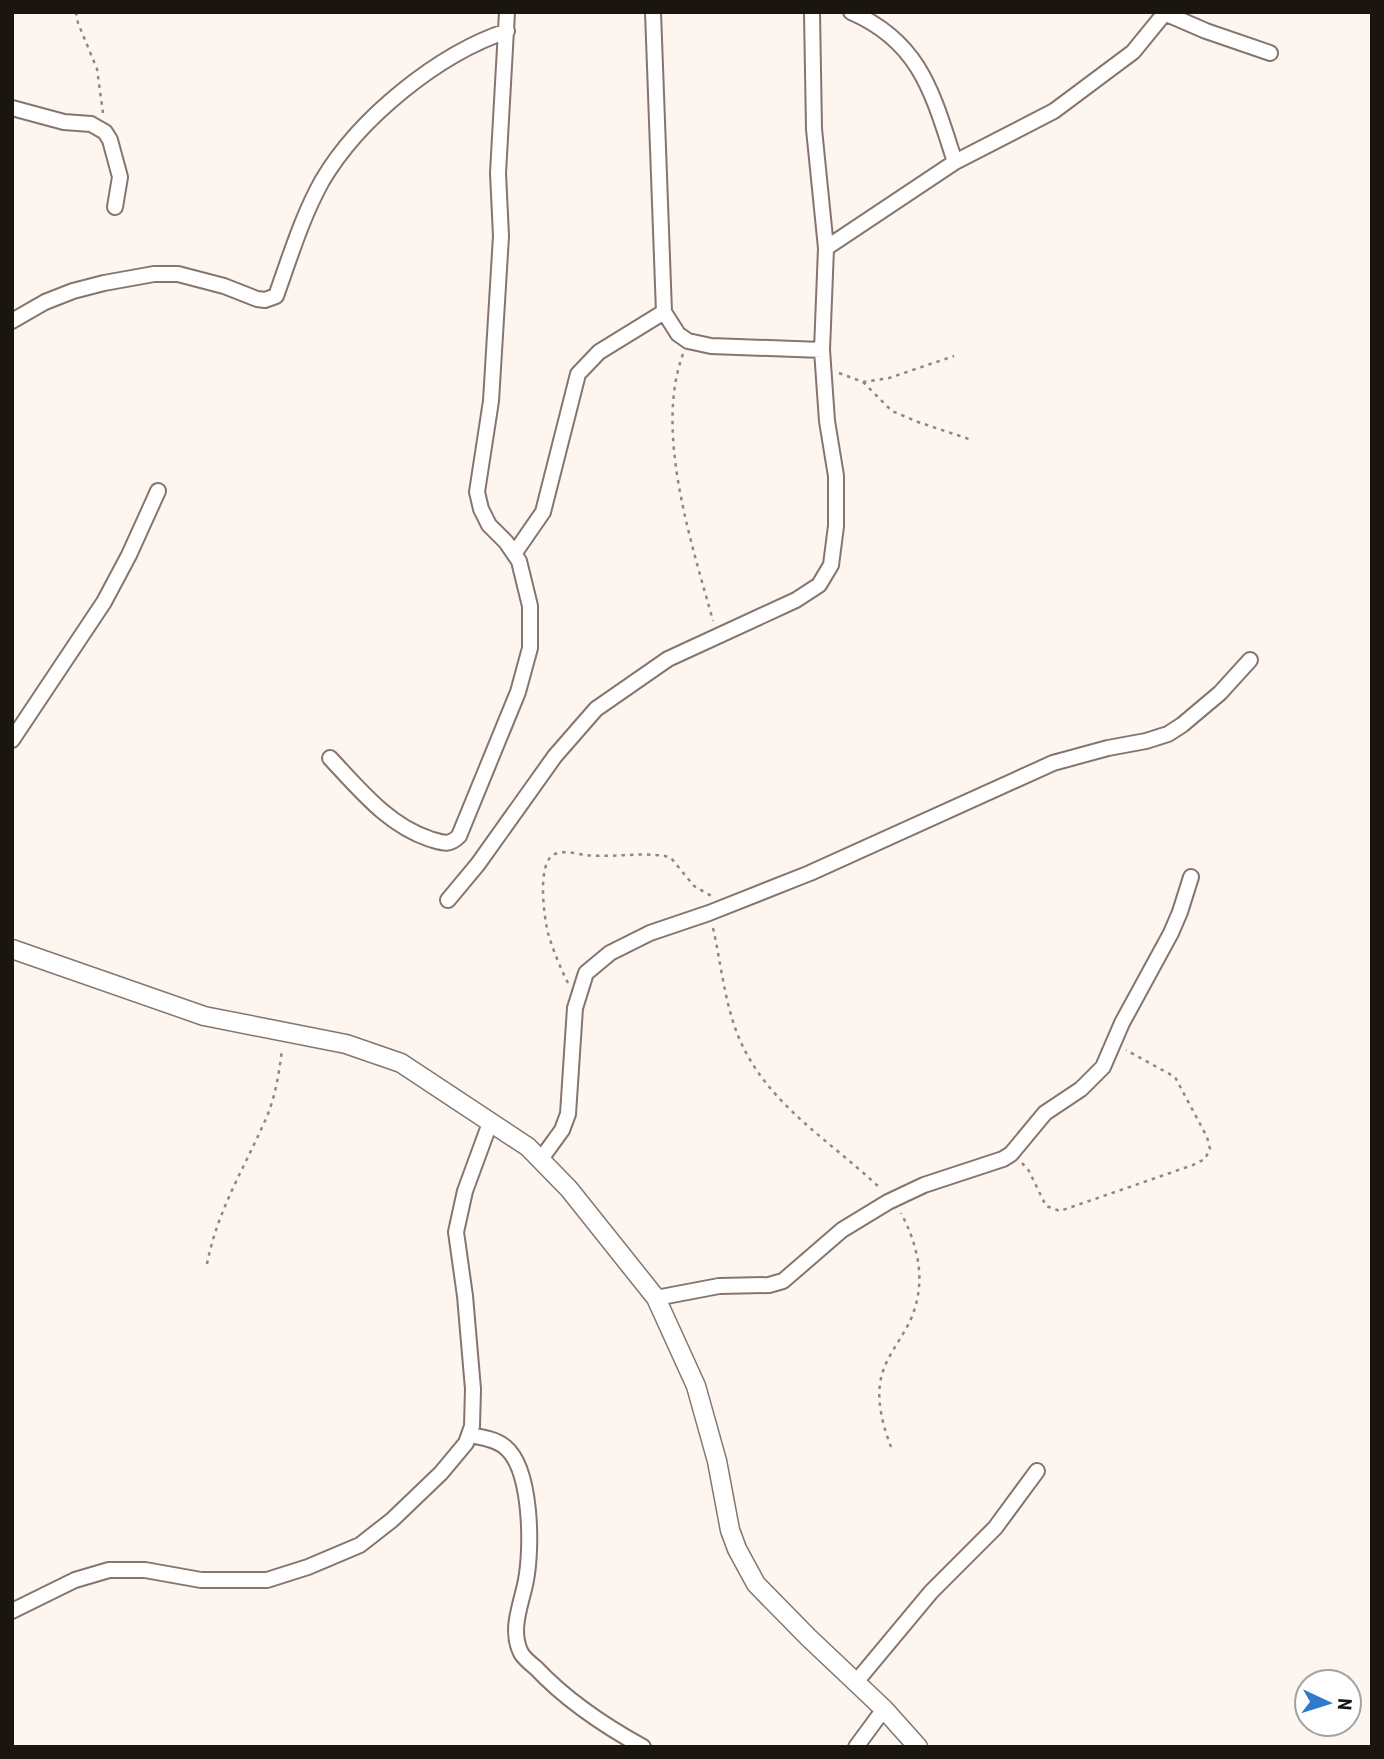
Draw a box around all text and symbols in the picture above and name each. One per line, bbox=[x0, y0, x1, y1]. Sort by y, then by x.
north arrow bbox=[1293, 1668, 1363, 1738]
text: N bbox=[1333, 1698, 1356, 1711]

